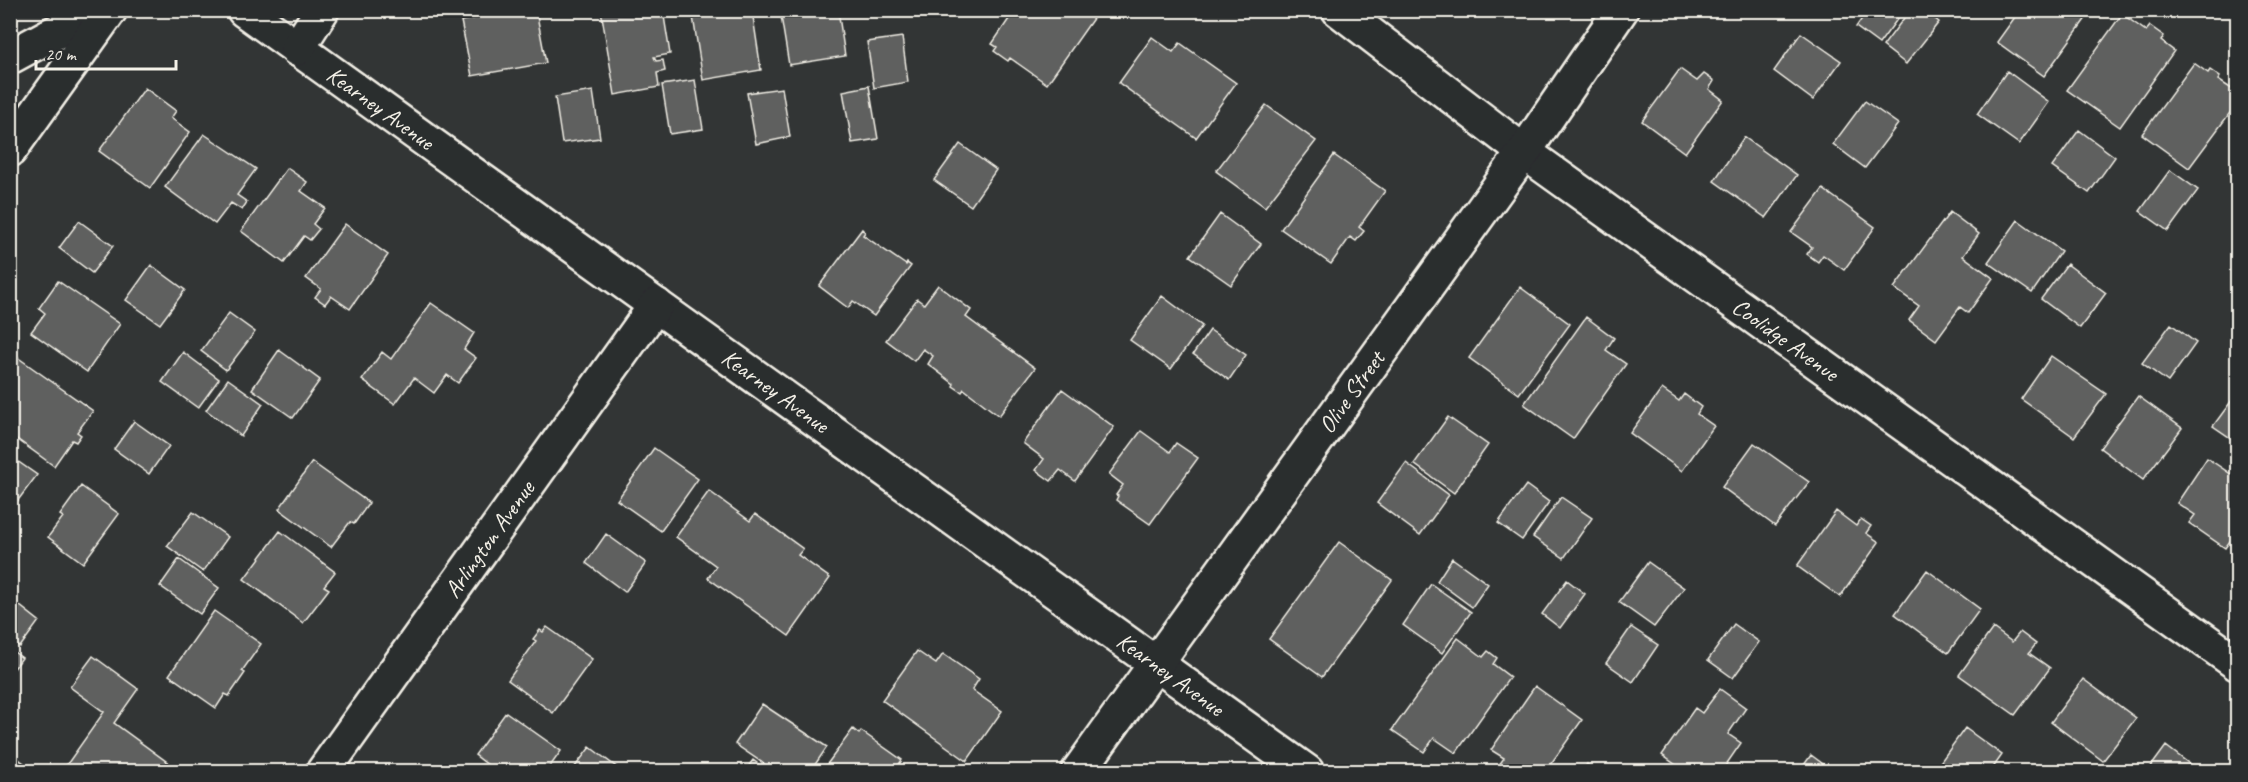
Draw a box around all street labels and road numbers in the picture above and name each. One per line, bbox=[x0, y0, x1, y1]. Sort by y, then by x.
street label: Kearney Avenue bbox=[321, 59, 442, 158]
street label: Coolidge Avenue bbox=[1727, 291, 1846, 389]
street label: Kearney Avenue bbox=[716, 342, 837, 441]
street label: Olive Street bbox=[1312, 343, 1392, 439]
street label: Arlington Avenue bbox=[437, 473, 542, 603]
street label: Kearney Avenue bbox=[1111, 626, 1232, 724]

